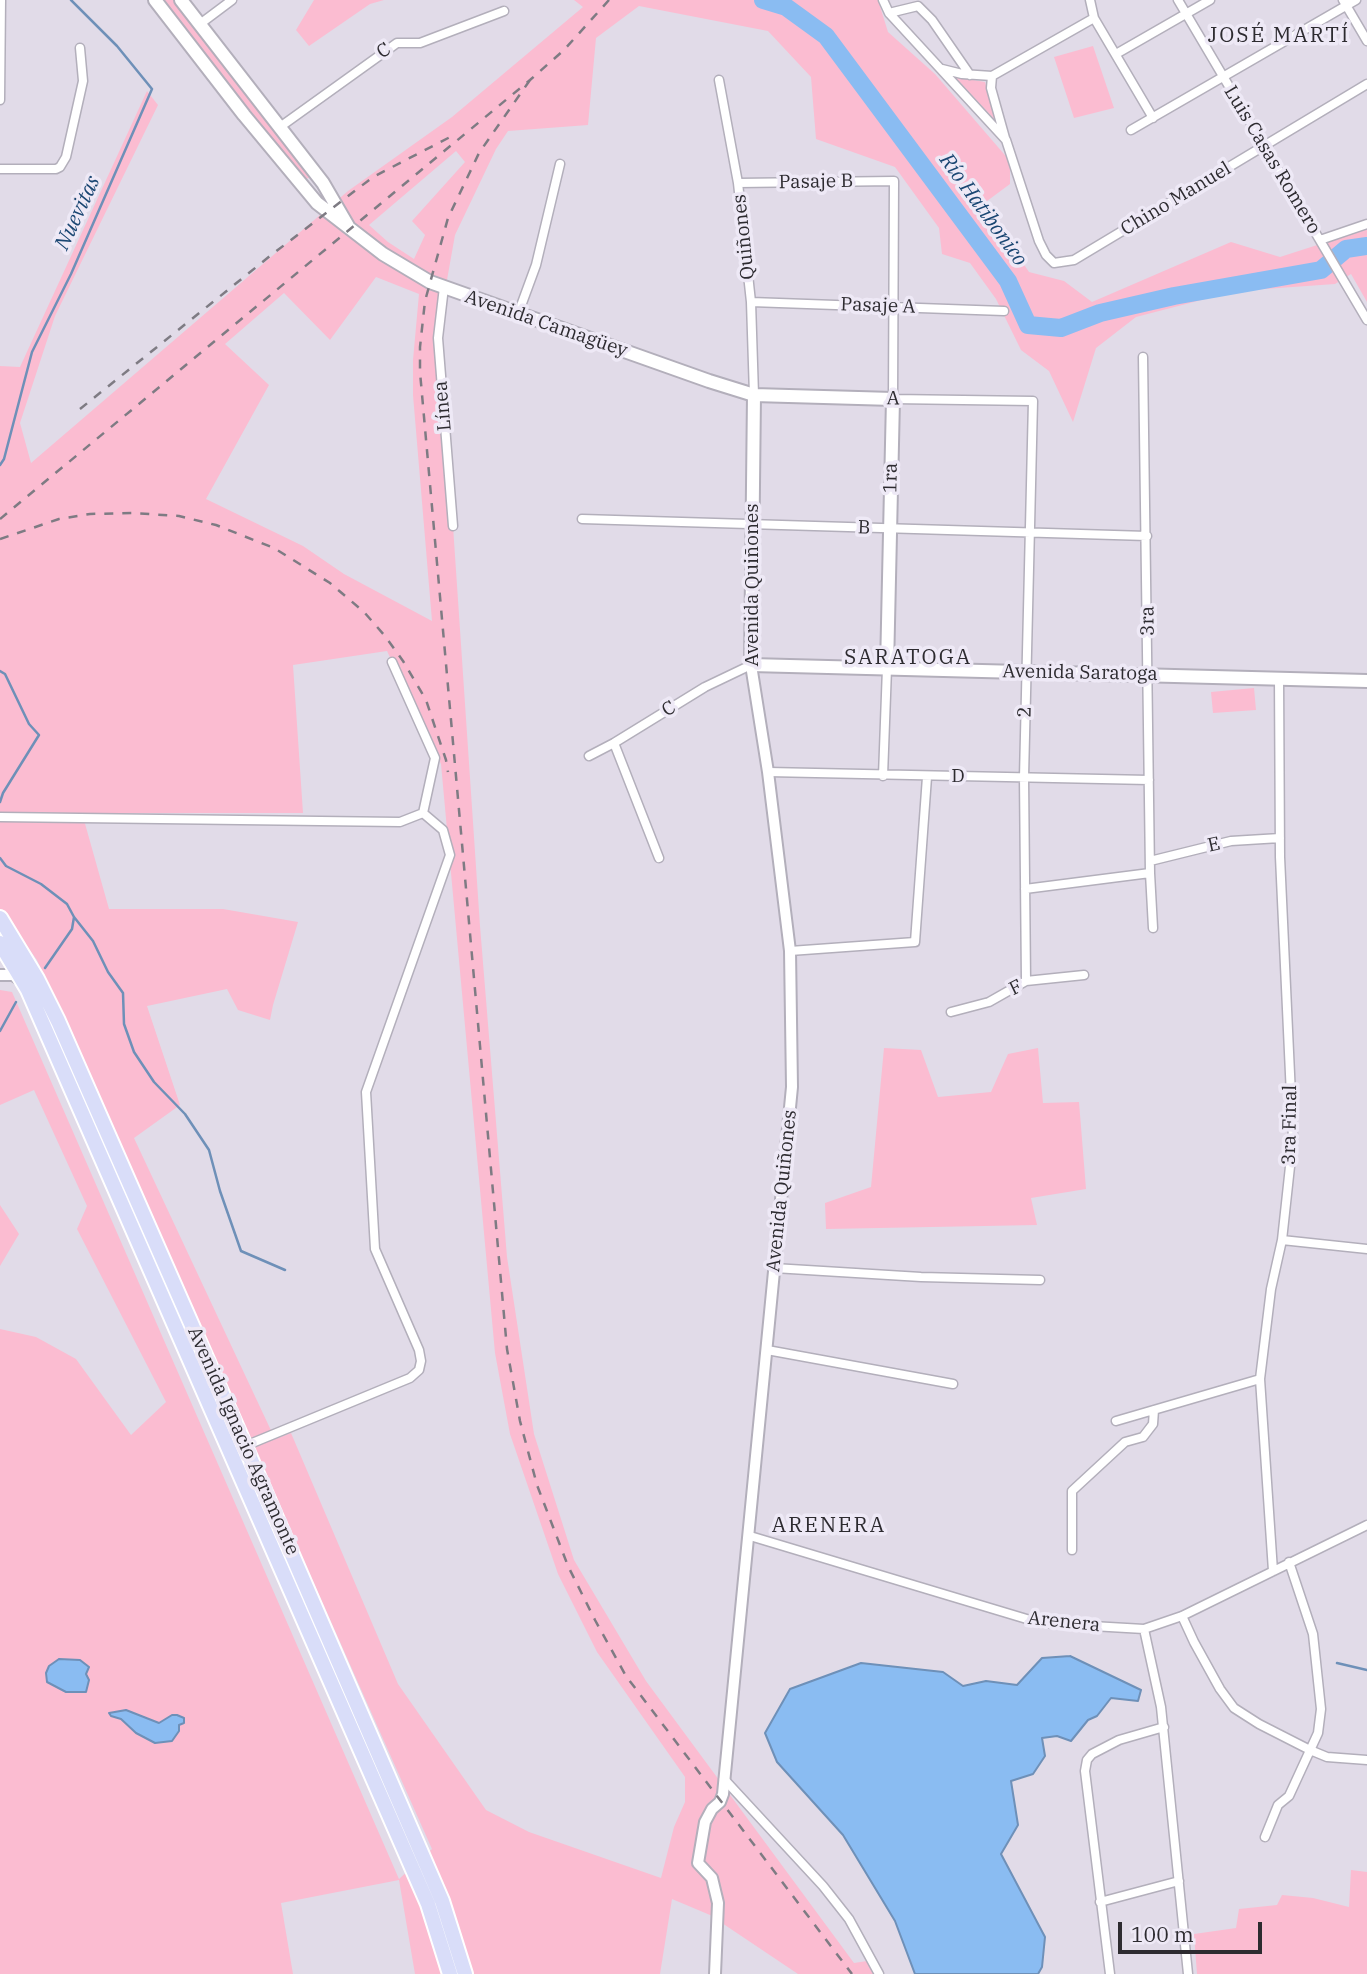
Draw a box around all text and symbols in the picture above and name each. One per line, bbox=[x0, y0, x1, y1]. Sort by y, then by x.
district label: JOSÉ MARTÍ bbox=[1209, 23, 1349, 49]
street label: C bbox=[373, 38, 395, 64]
street label: Luis Casas Romero bbox=[1219, 82, 1325, 238]
water label: Río Hatibonico bbox=[934, 149, 1032, 271]
street label: Chino Manuel bbox=[1117, 157, 1235, 241]
street label: Pasaje B bbox=[778, 170, 854, 194]
water label: Nuevitas bbox=[50, 172, 106, 254]
street label: Quiñones bbox=[728, 193, 760, 281]
street label: Avenida Camagüey bbox=[462, 285, 630, 363]
street label: Pasaje A bbox=[840, 293, 916, 319]
street label: Línea bbox=[429, 380, 457, 432]
street label: A bbox=[886, 387, 900, 411]
street label: 1ra bbox=[879, 463, 903, 493]
street label: Avenida Quiñones bbox=[742, 504, 764, 666]
street label: B bbox=[857, 516, 871, 540]
street label: 3ra bbox=[1136, 606, 1160, 636]
district label: SARATOGA bbox=[845, 645, 971, 671]
street label: Avenida Saratoga bbox=[1002, 660, 1158, 686]
street label: C bbox=[658, 696, 680, 722]
street label: 2 bbox=[1014, 706, 1036, 718]
street label: D bbox=[951, 766, 965, 788]
street label: E bbox=[1206, 833, 1222, 857]
street label: F bbox=[1006, 975, 1026, 1001]
street label: 3ra Final bbox=[1278, 1085, 1302, 1165]
street label: Avenida Quiñones bbox=[762, 1109, 802, 1273]
street label: Avenida Ignacio Agramonte bbox=[182, 1323, 304, 1559]
district label: ARENERA bbox=[773, 1513, 885, 1539]
street label: Arenera bbox=[1027, 1607, 1101, 1637]
scale bar bbox=[1122, 1908, 1266, 1952]
text: 100 m bbox=[1131, 1920, 1194, 1948]

